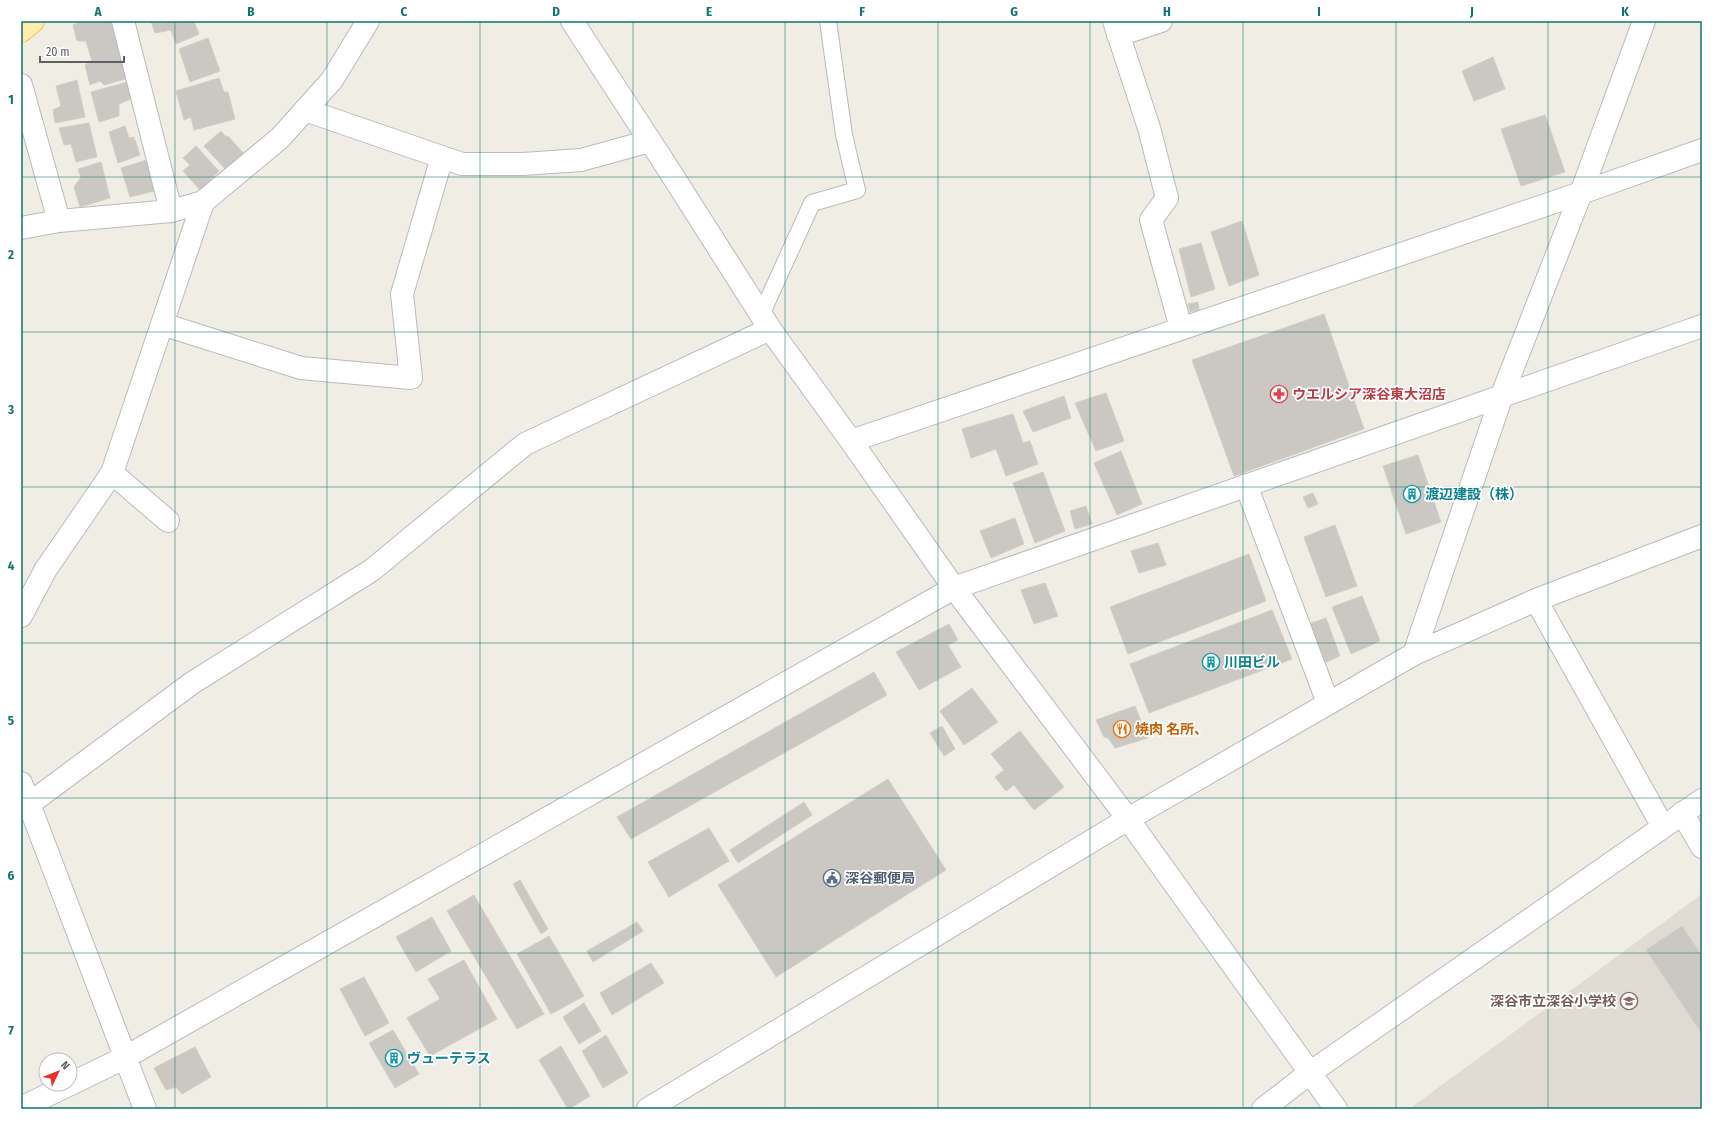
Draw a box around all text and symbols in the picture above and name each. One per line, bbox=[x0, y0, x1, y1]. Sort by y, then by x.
text: A bbox=[93, 4, 102, 19]
text: B bbox=[247, 4, 255, 19]
text: C bbox=[401, 4, 408, 19]
text: D bbox=[552, 4, 560, 19]
text: E bbox=[706, 4, 712, 19]
text: F bbox=[859, 4, 865, 19]
text: G bbox=[1010, 4, 1018, 19]
text: H bbox=[1163, 4, 1171, 19]
text: I bbox=[1317, 4, 1321, 19]
text: J bbox=[1469, 4, 1474, 19]
text: K bbox=[1621, 4, 1629, 19]
scale bar bbox=[40, 38, 124, 64]
text: 20 m bbox=[46, 45, 70, 59]
text: 1 bbox=[8, 92, 14, 107]
text: 2 bbox=[7, 247, 14, 262]
pharmacy icon: ウエルシア深谷東大沼店 bbox=[1269, 384, 1289, 404]
place label: ウエルシア深谷東大沼店 bbox=[1292, 386, 1446, 403]
text: 3 bbox=[7, 402, 14, 417]
building icon: 渡辺建設（株） bbox=[1402, 484, 1422, 504]
place label: 渡辺建設（株） bbox=[1425, 486, 1523, 503]
text: 4 bbox=[8, 558, 15, 573]
building icon: 川田ビル bbox=[1201, 652, 1221, 672]
place label: 川田ビル bbox=[1224, 654, 1280, 671]
text: 5 bbox=[8, 713, 14, 728]
restaurant icon: 焼肉 名所、 bbox=[1112, 719, 1132, 739]
place label: 焼肉 名所、 bbox=[1135, 721, 1208, 738]
text: 6 bbox=[8, 868, 15, 883]
public building icon: 深谷郵便局 bbox=[822, 868, 842, 888]
place label: 深谷郵便局 bbox=[845, 870, 915, 887]
school or university icon: 深谷市立深谷小学校 bbox=[1619, 991, 1639, 1011]
place label: 深谷市立深谷小学校 bbox=[1490, 993, 1616, 1010]
text: 7 bbox=[8, 1023, 14, 1038]
building icon: ヴューテラス bbox=[384, 1048, 404, 1068]
place label: ヴューテラス bbox=[407, 1050, 491, 1067]
north arrow bbox=[38, 1052, 78, 1092]
text: N bbox=[58, 1059, 72, 1072]

